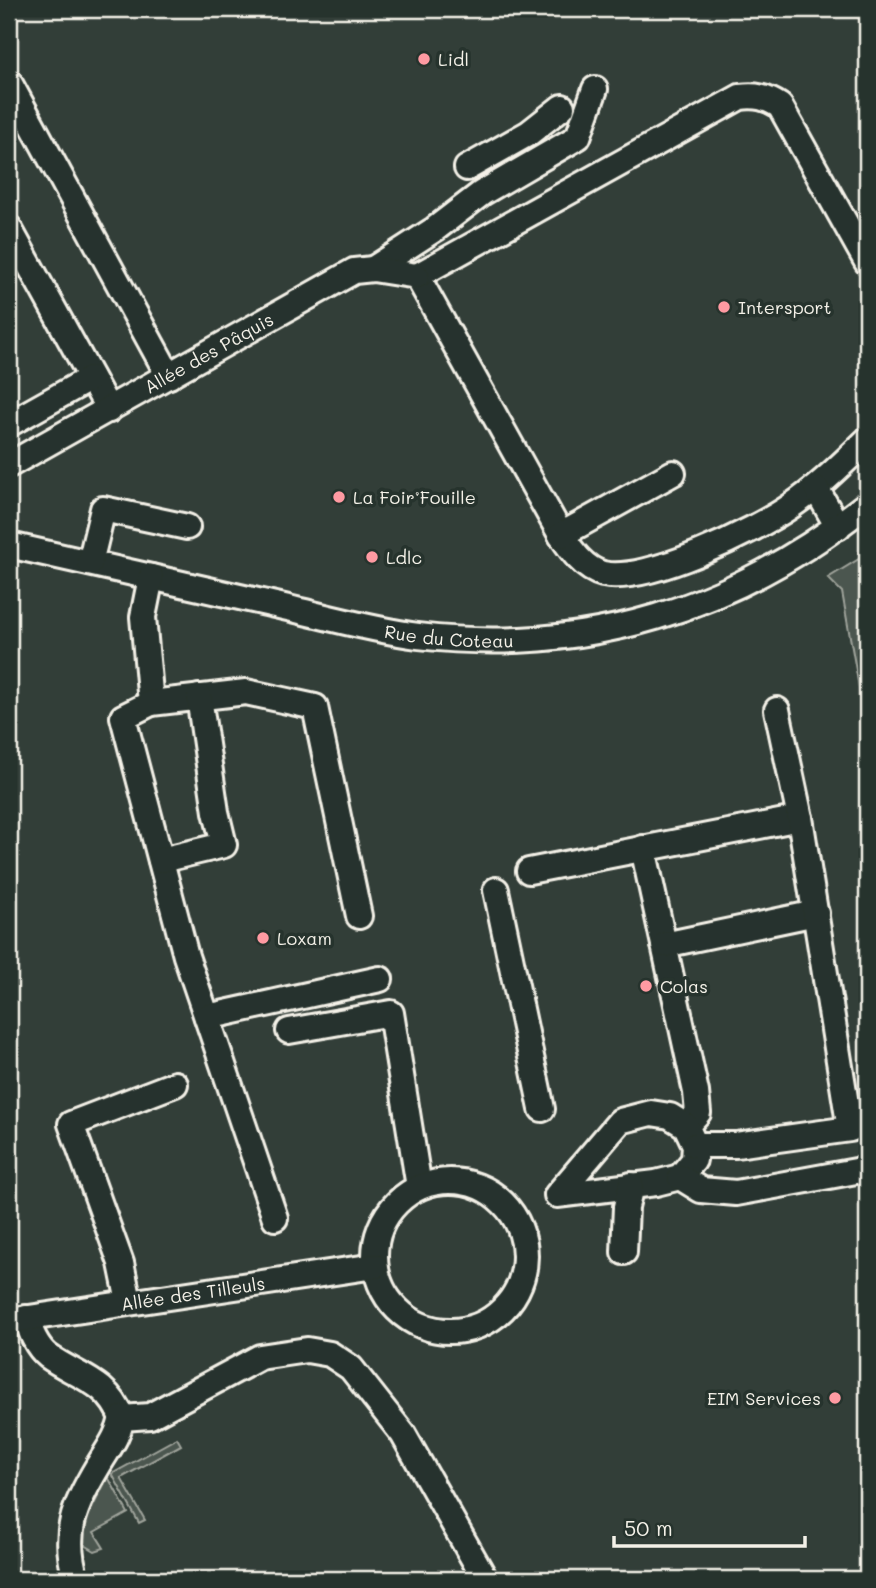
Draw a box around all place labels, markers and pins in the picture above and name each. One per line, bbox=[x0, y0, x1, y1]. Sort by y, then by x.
place label: Lidl bbox=[438, 47, 469, 71]
marker: Lidl bbox=[416, 51, 432, 67]
place label: Intersport bbox=[738, 295, 831, 319]
marker: Intersport bbox=[716, 299, 732, 315]
place label: La Foir’Fouille bbox=[353, 485, 476, 509]
marker: La Foir’Fouille bbox=[331, 489, 347, 505]
place label: Ldlc bbox=[386, 545, 422, 569]
marker: Ldlc bbox=[364, 549, 380, 565]
place label: Loxam bbox=[277, 926, 332, 950]
marker: Loxam bbox=[255, 930, 271, 946]
place label: Colas bbox=[660, 974, 708, 998]
marker: Colas bbox=[638, 978, 654, 994]
place label: EIM Services bbox=[707, 1386, 821, 1410]
marker: EIM Services bbox=[827, 1390, 843, 1406]

